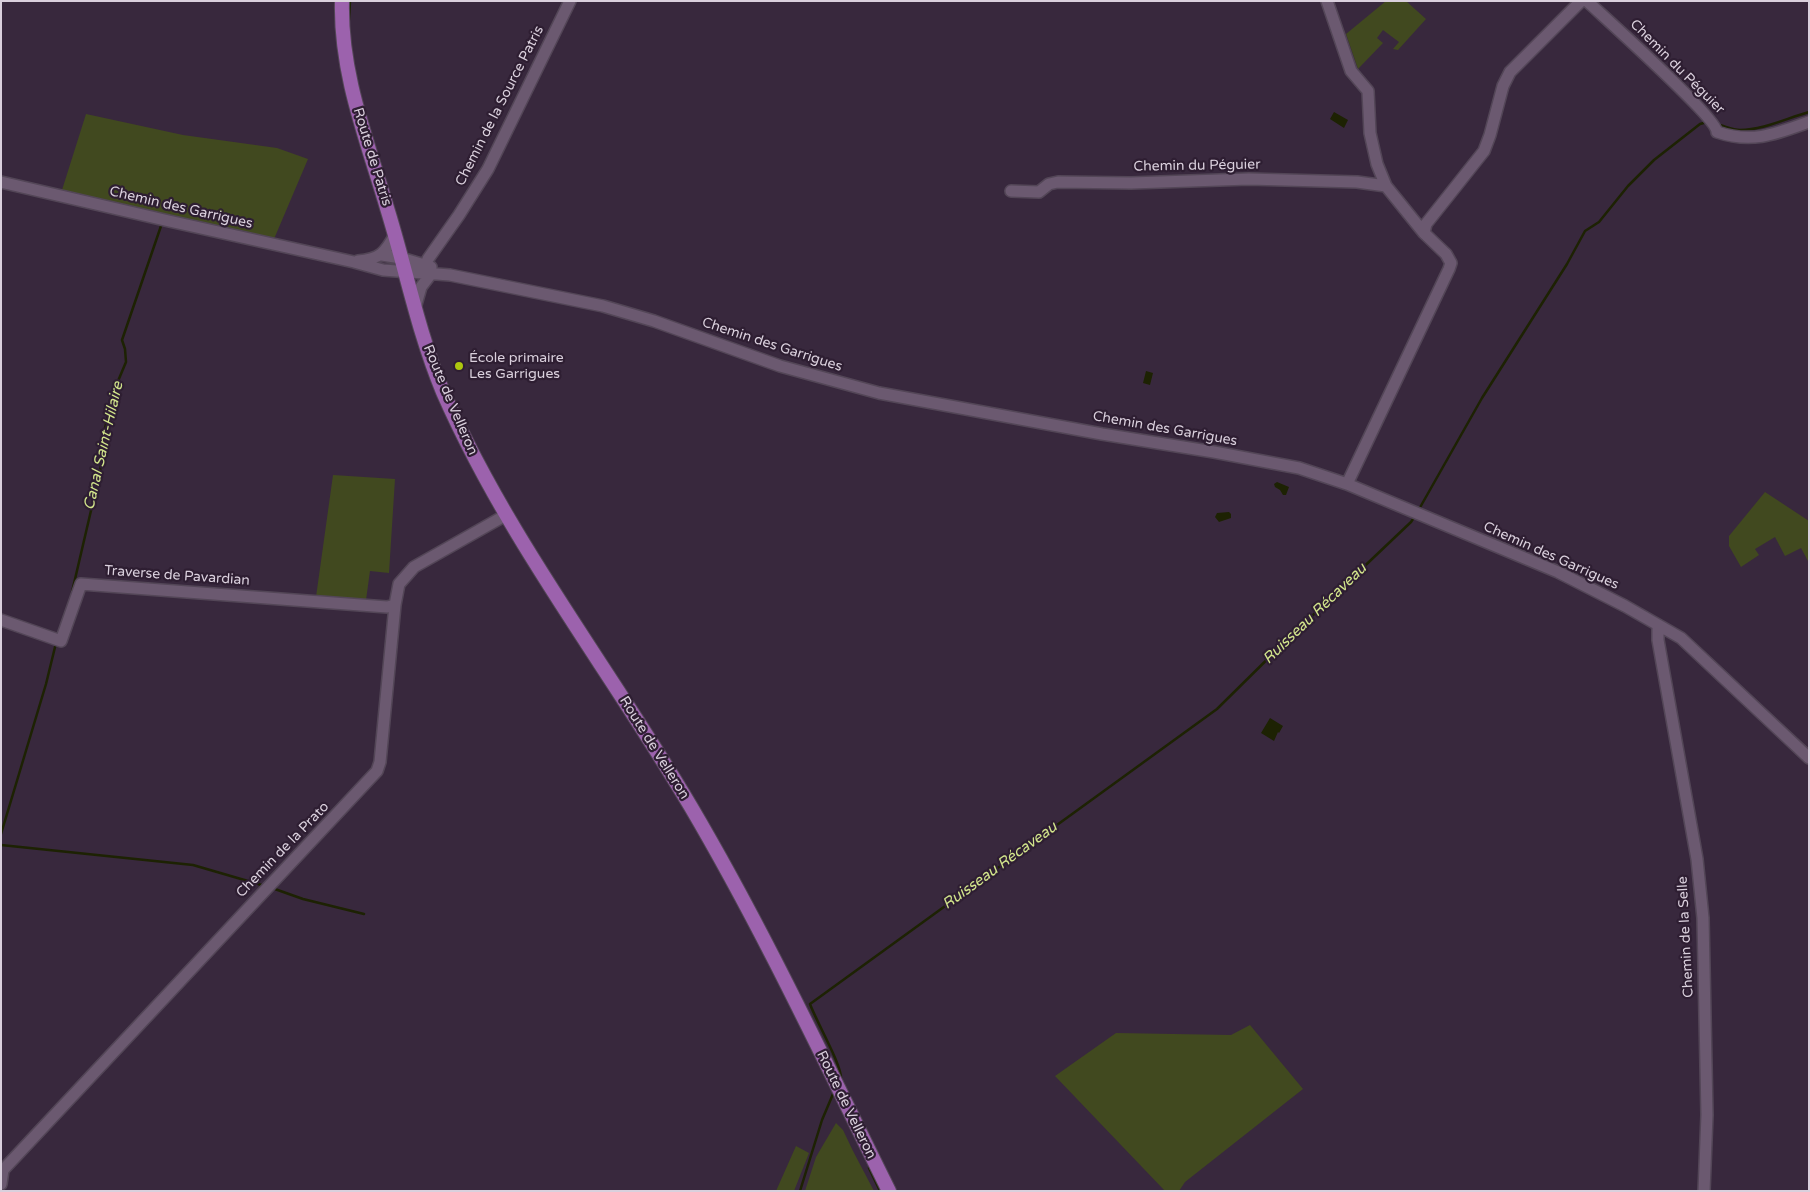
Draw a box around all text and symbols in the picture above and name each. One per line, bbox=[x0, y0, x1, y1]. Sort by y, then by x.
street label: Chemin du Péguier bbox=[1626, 16, 1728, 118]
street label: Chemin de la Source Patris bbox=[452, 23, 548, 189]
street label: Route de Patris bbox=[349, 106, 395, 208]
street label: Chemin du Péguier bbox=[1133, 156, 1261, 176]
street label: Chemin des Garrigues bbox=[108, 183, 254, 233]
street label: Chemin des Garrigues bbox=[700, 314, 844, 376]
street label: Route de Velleron bbox=[419, 342, 481, 458]
place label: École primaire Les Garrigues bbox=[469, 350, 564, 382]
marker: École primaire Les Garrigues bbox=[453, 360, 465, 372]
water label: Canal Saint-Hilaire bbox=[80, 380, 128, 512]
street label: Chemin des Garrigues bbox=[1091, 408, 1239, 450]
street label: Chemin des Garrigues bbox=[1481, 519, 1621, 593]
water label: Ruisseau Récaveau bbox=[1259, 560, 1371, 668]
street label: Traverse de Pavardian bbox=[104, 563, 250, 589]
street label: Route de Velleron bbox=[616, 693, 692, 803]
street label: Chemin de la Prato bbox=[233, 799, 333, 901]
water label: Ruisseau Récaveau bbox=[939, 818, 1061, 914]
street label: Chemin de la Selle bbox=[1674, 876, 1698, 998]
street label: Route de Velleron bbox=[813, 1048, 879, 1162]

